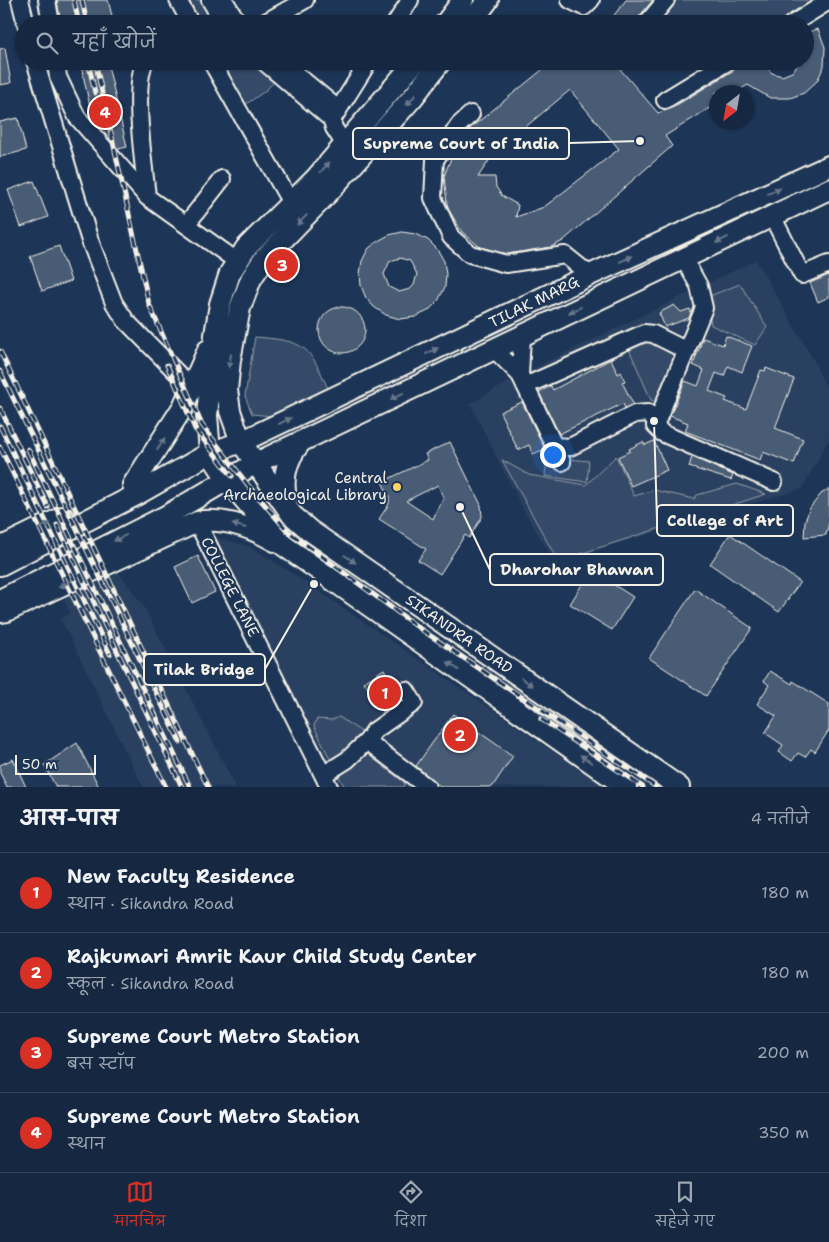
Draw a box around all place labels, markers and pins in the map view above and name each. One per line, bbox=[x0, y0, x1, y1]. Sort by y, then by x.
pin: 4 bbox=[89, 93, 121, 131]
callout: Supreme Court of India bbox=[353, 128, 569, 159]
pin: 3 bbox=[266, 246, 298, 284]
place label: Central Archaeological Library bbox=[223, 468, 387, 505]
marker: Central Archaeological Library bbox=[391, 481, 403, 493]
callout: College of Art bbox=[657, 505, 793, 536]
callout: Dharohar Bhawan bbox=[490, 554, 663, 585]
callout: Tilak Bridge bbox=[144, 654, 265, 685]
pin: 1 bbox=[369, 674, 401, 712]
pin: 2 bbox=[444, 716, 476, 754]

